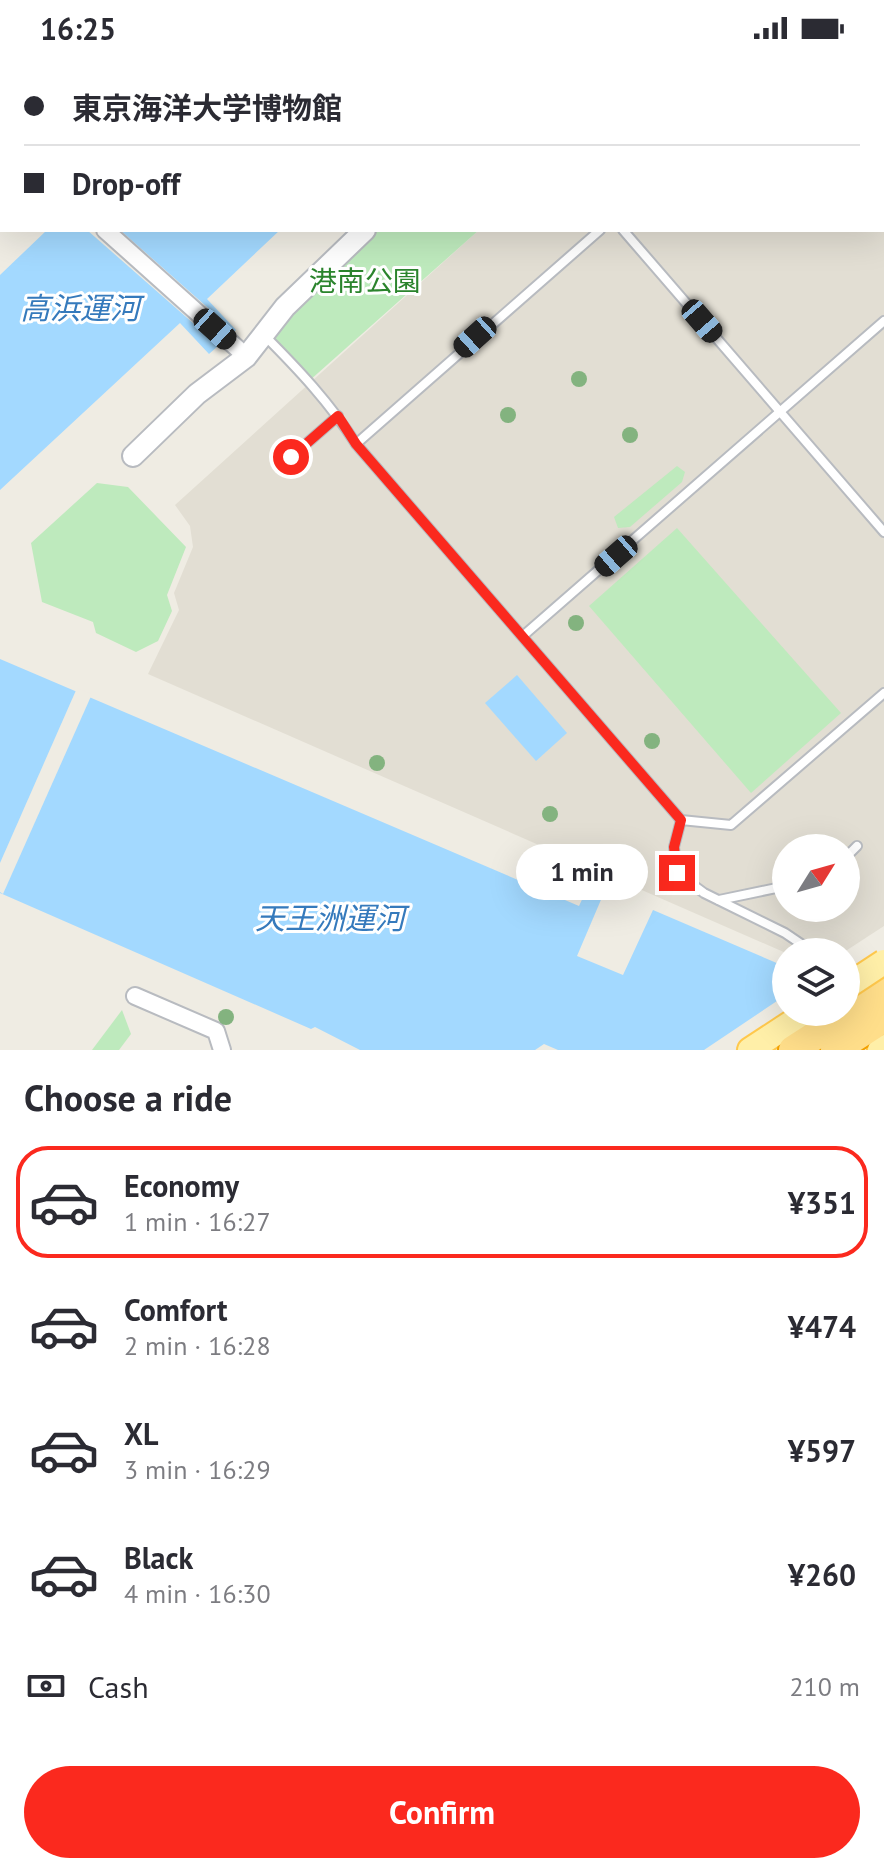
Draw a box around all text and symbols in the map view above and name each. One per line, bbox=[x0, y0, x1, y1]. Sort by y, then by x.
text: 16:25 bbox=[40, 9, 116, 48]
text: 東京海洋大学博物館 bbox=[72, 88, 342, 127]
text: Drop-off bbox=[72, 164, 180, 203]
park label: 港南公園 bbox=[309, 262, 421, 299]
water label: 高浜運河 bbox=[20, 288, 145, 327]
car bbox=[677, 295, 727, 347]
car bbox=[189, 304, 241, 354]
car bbox=[449, 312, 501, 362]
route start bbox=[273, 439, 309, 475]
car bbox=[590, 531, 642, 581]
north arrow bbox=[772, 834, 860, 922]
map controls bbox=[772, 834, 860, 1026]
callout: 1 min bbox=[517, 845, 649, 901]
text: 1 min bbox=[550, 855, 614, 888]
route end bbox=[659, 855, 695, 891]
water label: 天王洲運河 bbox=[255, 898, 410, 937]
button: layers bbox=[772, 938, 860, 1026]
text: Choose a ride bbox=[24, 1074, 232, 1121]
icon: car bbox=[28, 1166, 100, 1238]
text: Economy bbox=[124, 1166, 239, 1205]
text: ¥351 bbox=[788, 1183, 856, 1222]
text: 1 min · 16:27 bbox=[124, 1205, 271, 1238]
icon: car bbox=[28, 1290, 100, 1362]
text: Comfort bbox=[124, 1290, 227, 1329]
text: ¥474 bbox=[788, 1307, 856, 1346]
text: 2 min · 16:28 bbox=[124, 1329, 271, 1362]
icon: car bbox=[28, 1414, 100, 1486]
text: XL bbox=[124, 1414, 158, 1453]
text: ¥597 bbox=[788, 1431, 856, 1470]
text: 3 min · 16:29 bbox=[124, 1453, 271, 1486]
icon: car bbox=[28, 1538, 100, 1610]
text: Black bbox=[124, 1538, 193, 1577]
text: ¥260 bbox=[788, 1555, 856, 1594]
text: 4 min · 16:30 bbox=[124, 1577, 271, 1610]
icon: cash bbox=[24, 1664, 68, 1708]
text: Cash bbox=[88, 1667, 149, 1706]
text: 210 m bbox=[789, 1670, 860, 1703]
button: Confirm bbox=[24, 1766, 860, 1858]

